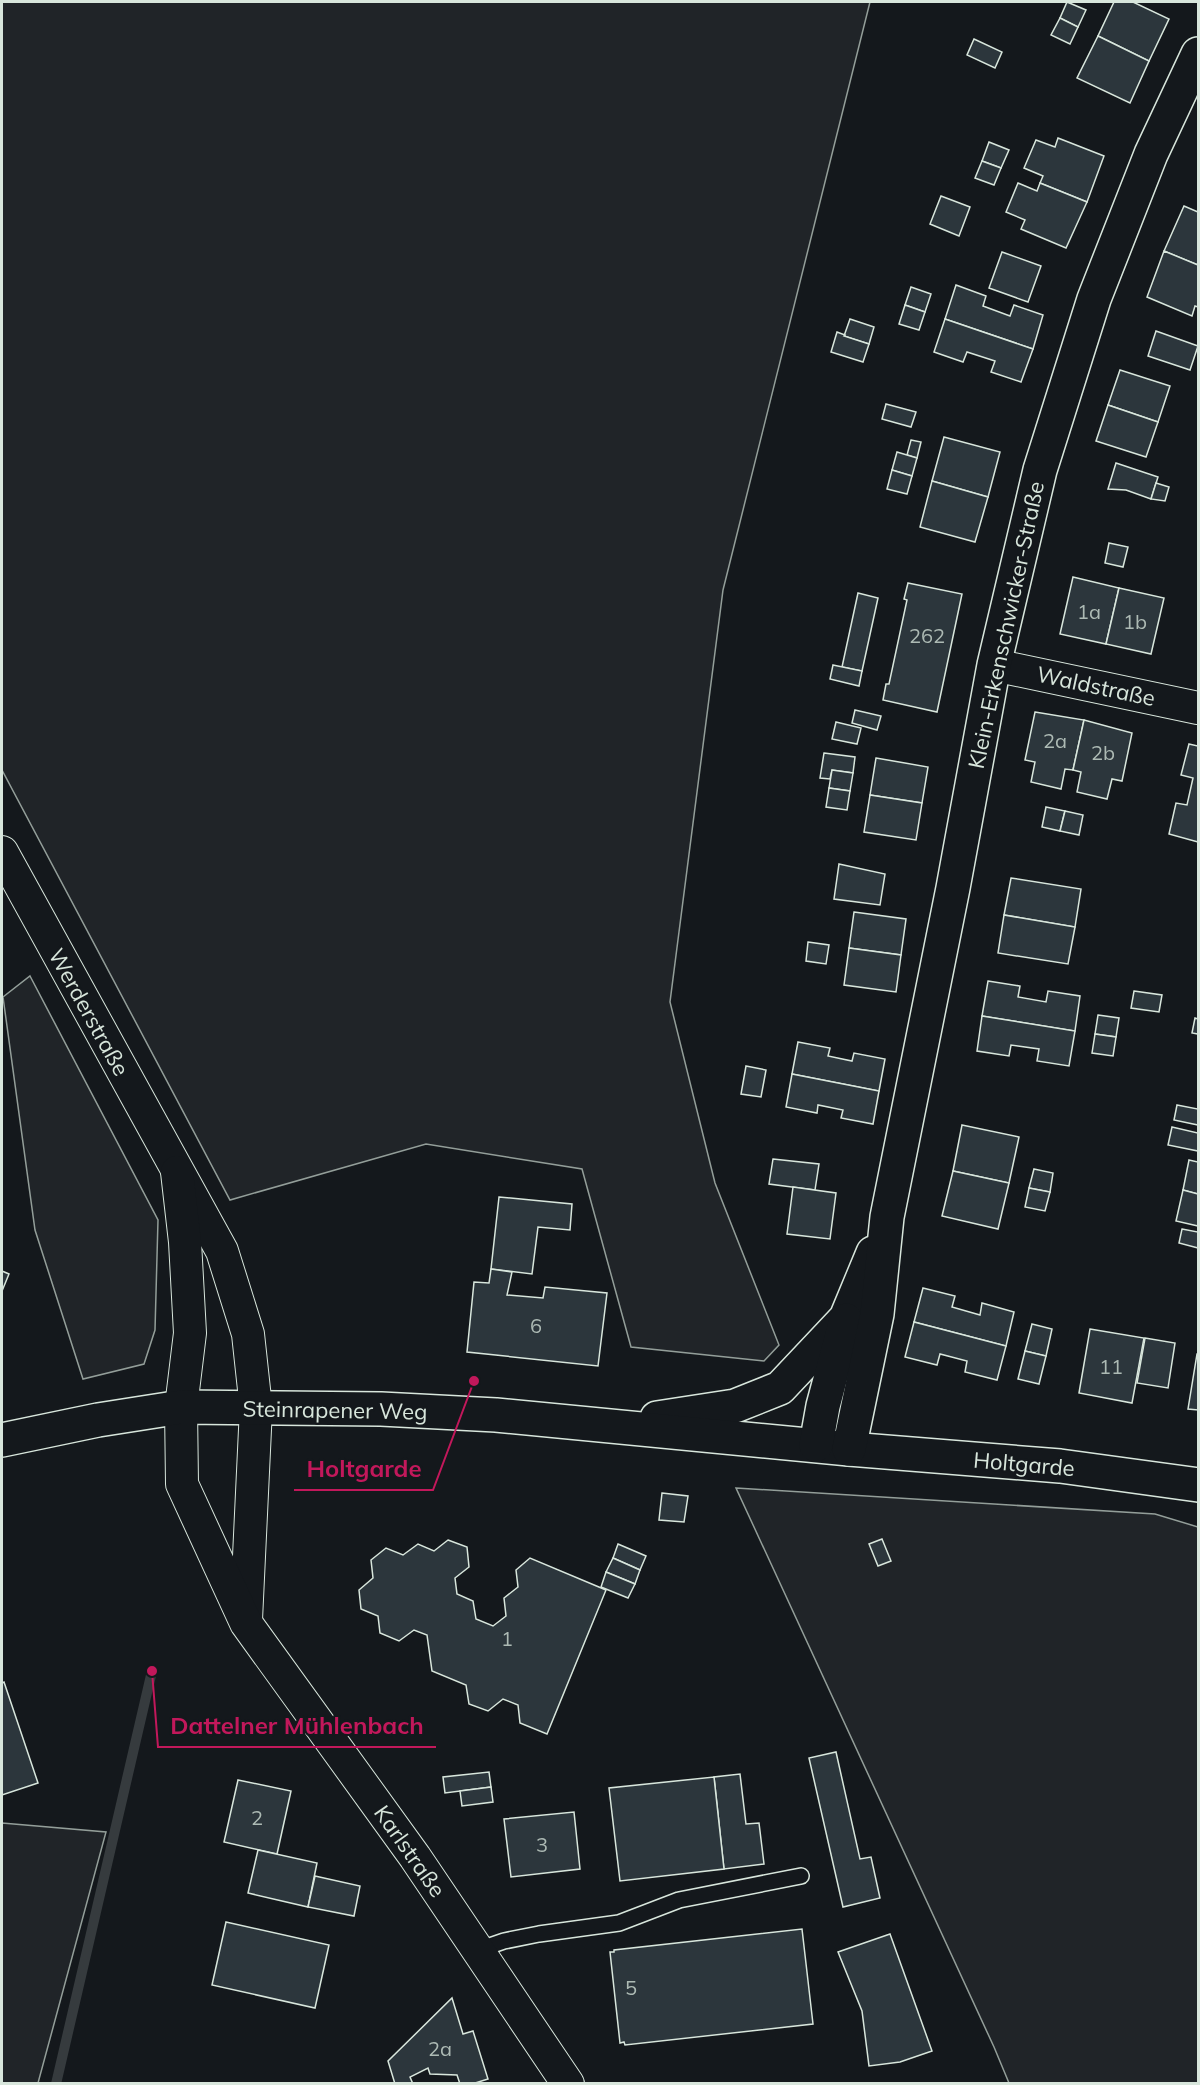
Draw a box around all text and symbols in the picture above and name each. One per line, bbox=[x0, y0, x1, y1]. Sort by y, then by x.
street label: Klein-Erkenschwicker-Straße bbox=[962, 479, 1050, 771]
house number: 1a bbox=[1077, 599, 1101, 624]
house number: 1b bbox=[1123, 609, 1147, 634]
house number: 262 bbox=[909, 623, 945, 648]
street label: Waldstraße bbox=[1034, 660, 1158, 712]
house number: 2a bbox=[1043, 728, 1067, 753]
house number: 2b bbox=[1091, 740, 1115, 765]
street label: Werderstraße bbox=[42, 943, 136, 1081]
house number: 6 bbox=[530, 1313, 542, 1338]
house number: 11 bbox=[1099, 1354, 1123, 1379]
street label: Steinrapener Weg bbox=[242, 1394, 428, 1426]
street label: Holtgarde bbox=[972, 1446, 1076, 1482]
callout: Holtgarde bbox=[294, 1448, 433, 1490]
text: Holtgarde bbox=[306, 1453, 422, 1483]
house number: 1 bbox=[501, 1626, 513, 1651]
callout: Dattelner Mühlenbach bbox=[158, 1705, 436, 1747]
text: Dattelner Mühlenbach bbox=[170, 1710, 424, 1740]
street label: Karlstraße bbox=[368, 1800, 452, 1902]
house number: 2 bbox=[251, 1805, 263, 1830]
house number: 3 bbox=[536, 1832, 548, 1857]
house number: 5 bbox=[625, 1975, 637, 2000]
house number: 2a bbox=[428, 2036, 452, 2061]

